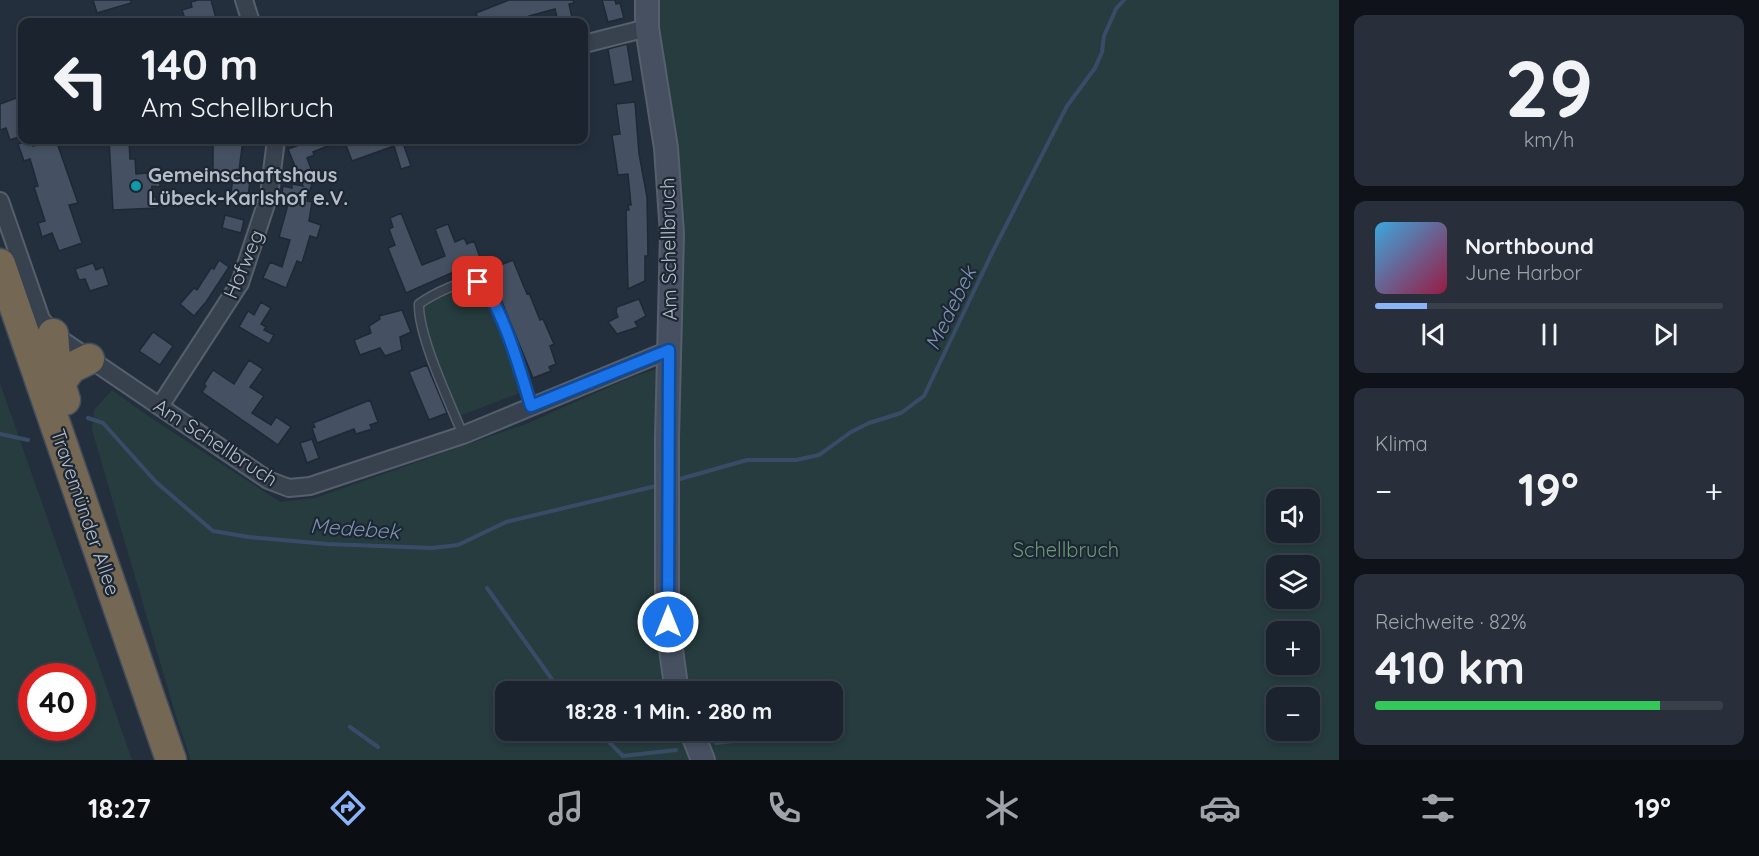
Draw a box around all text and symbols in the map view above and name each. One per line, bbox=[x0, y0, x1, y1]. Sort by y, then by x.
text: 140 m bbox=[141, 38, 258, 91]
text: 29 bbox=[1505, 39, 1593, 137]
icon: left bbox=[42, 42, 120, 120]
text: Am Schellbruch bbox=[141, 90, 334, 124]
text: km/h bbox=[1524, 127, 1574, 152]
place label: Gemeinschaftshaus Lübeck-Karlshof e.V. bbox=[148, 162, 348, 210]
street label: Am Schellbruch bbox=[654, 177, 682, 321]
marker: Gemeinschaftshaus Lübeck-Karlshof e.V. bbox=[129, 179, 143, 193]
street label: Hofweg bbox=[217, 226, 269, 302]
text: Northbound bbox=[1465, 232, 1594, 260]
pin bbox=[452, 256, 503, 307]
water label: Medebek bbox=[919, 260, 982, 354]
text: June Harbor bbox=[1465, 260, 1582, 285]
icon: arrive bbox=[461, 265, 494, 298]
icon: previous bbox=[1417, 318, 1450, 351]
icon: pause bbox=[1533, 318, 1566, 351]
icon: next bbox=[1649, 318, 1682, 351]
street label: Am Schellbruch bbox=[149, 393, 283, 491]
street label: Travemünder Allee bbox=[46, 426, 126, 598]
text: Klima bbox=[1375, 431, 1428, 456]
text: 19° bbox=[1518, 461, 1579, 517]
text: − bbox=[1375, 470, 1392, 511]
text: + bbox=[1704, 470, 1723, 511]
map controls bbox=[1266, 489, 1320, 741]
button: sound bbox=[1266, 489, 1320, 543]
water label: Medebek bbox=[309, 512, 402, 544]
park label: Schellbruch bbox=[1013, 537, 1119, 562]
button: layers bbox=[1266, 555, 1320, 609]
position arrow bbox=[636, 590, 700, 654]
text: Reichweite · 82% bbox=[1375, 609, 1526, 634]
button: + bbox=[1266, 621, 1320, 675]
text: 410 km bbox=[1375, 639, 1525, 695]
speed limit sign: 40 bbox=[18, 663, 96, 741]
button: − bbox=[1266, 687, 1320, 741]
text: 18:28 · 1 Min. · 280 m bbox=[566, 697, 772, 725]
icon: directions bbox=[327, 787, 369, 829]
icon: music bbox=[545, 787, 587, 829]
icon: phone bbox=[763, 787, 805, 829]
icon: climate bbox=[981, 787, 1023, 829]
icon: car bbox=[1199, 787, 1241, 829]
icon: filters bbox=[1417, 787, 1459, 829]
text: 18:27 bbox=[88, 791, 151, 825]
text: 19° bbox=[1635, 791, 1671, 825]

